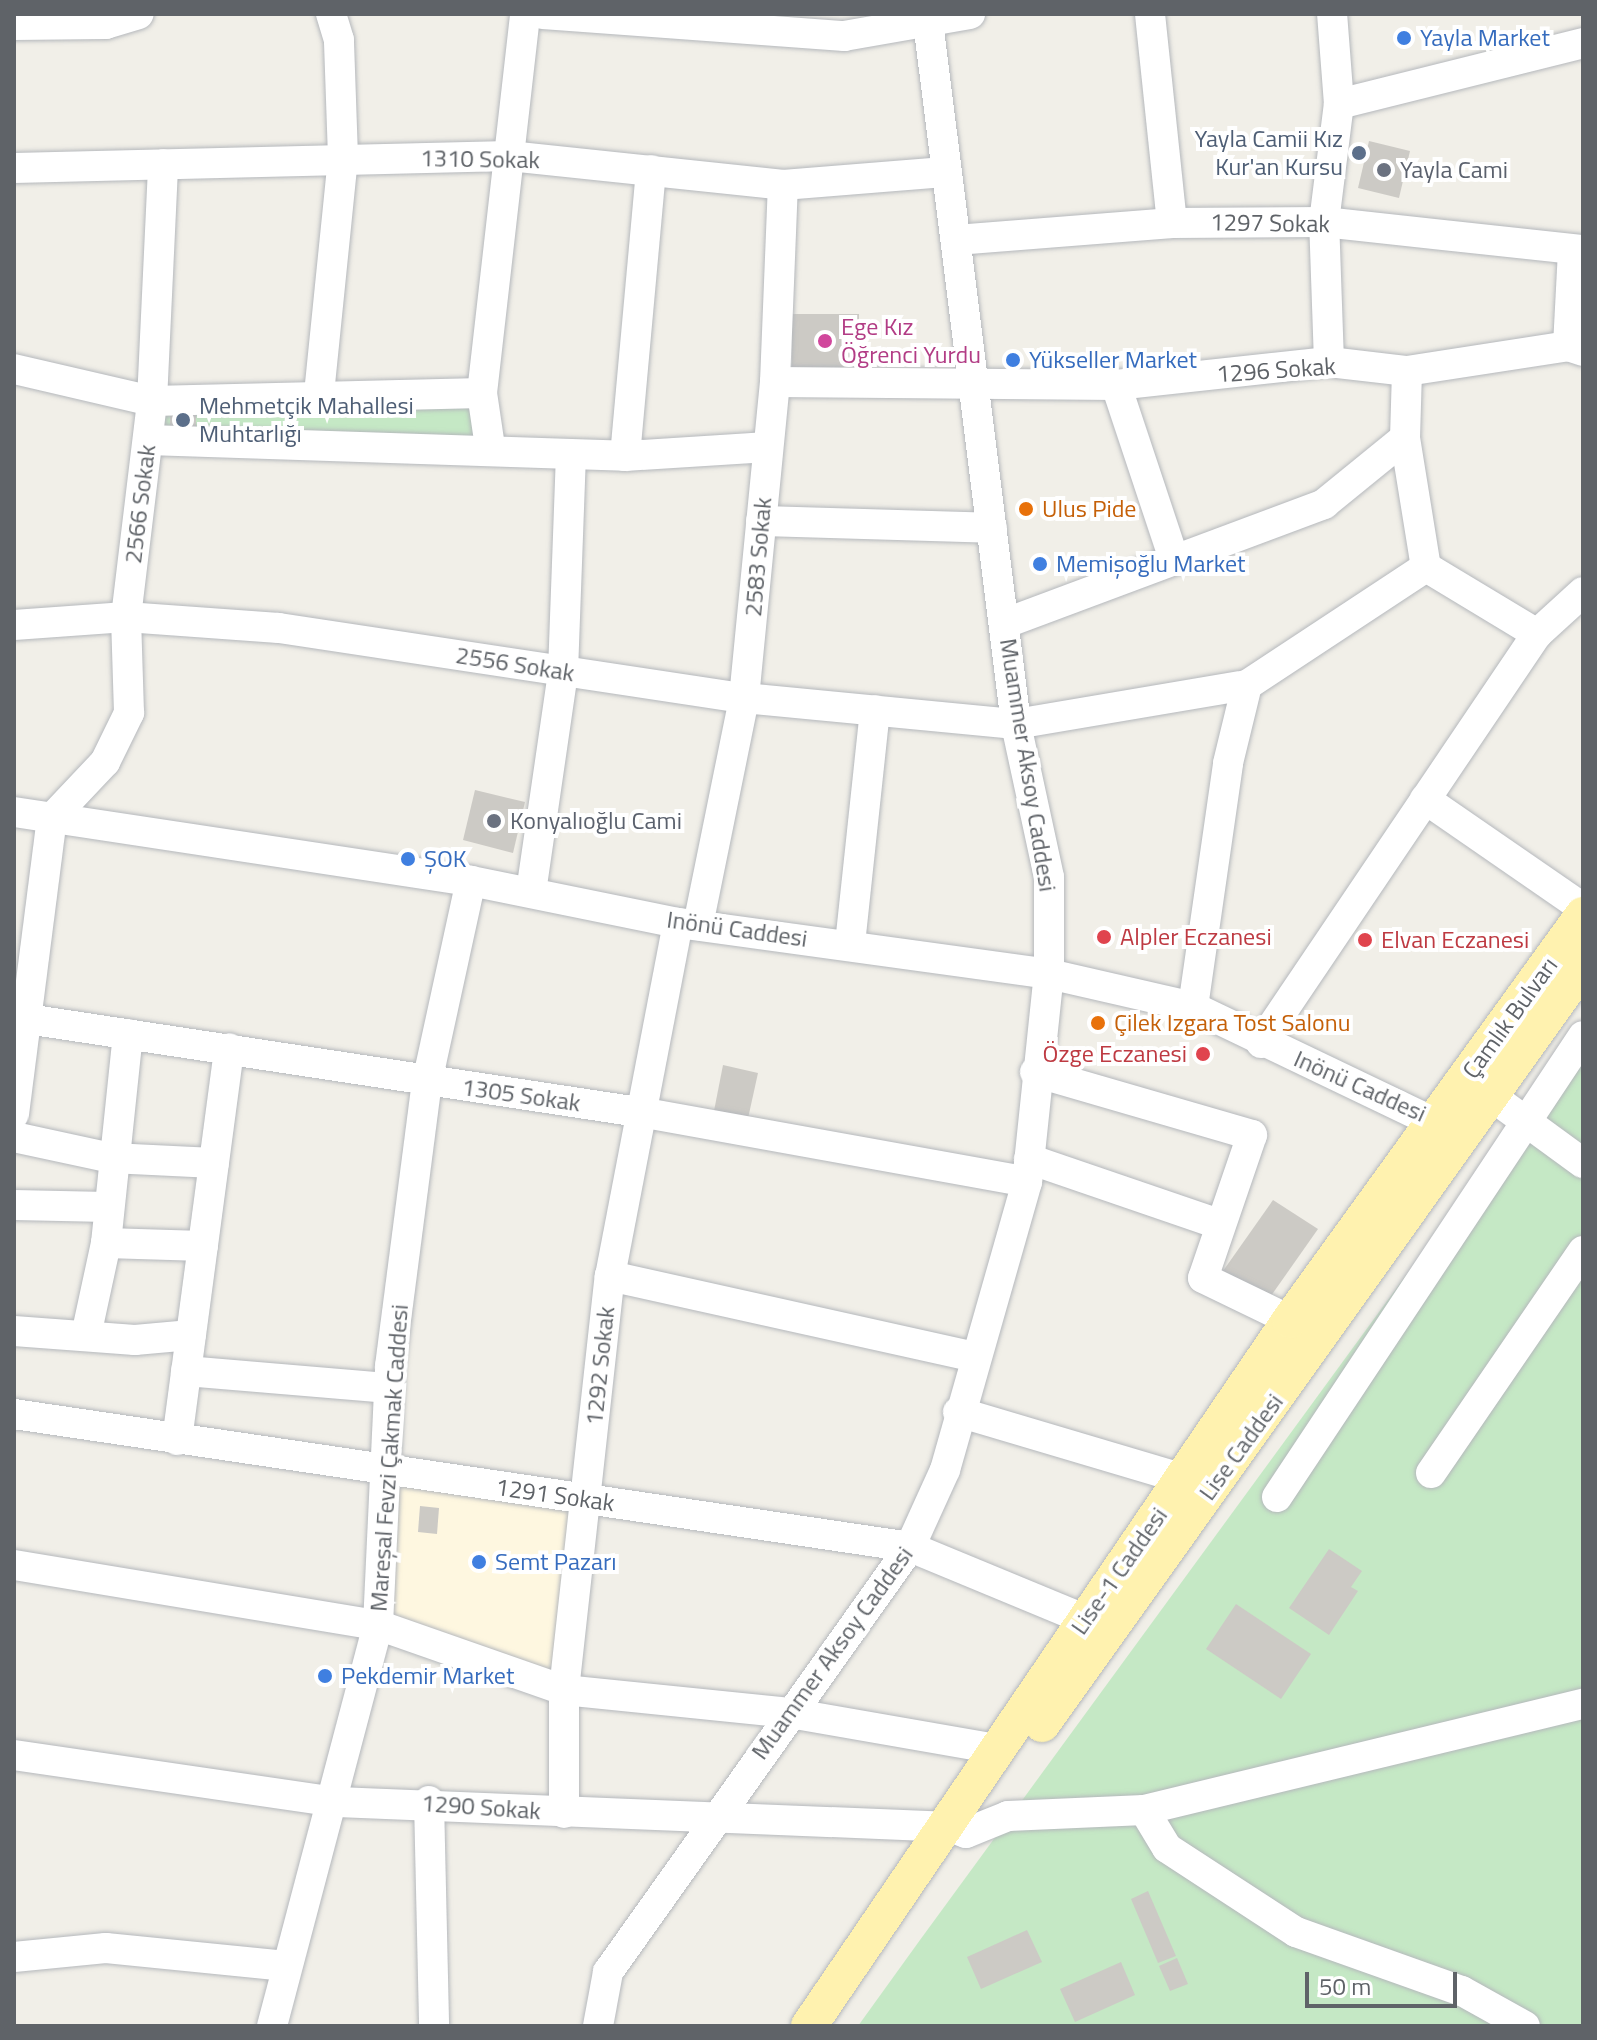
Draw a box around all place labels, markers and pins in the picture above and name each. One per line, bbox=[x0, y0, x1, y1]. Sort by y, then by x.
place label: Yayla Market bbox=[1420, 24, 1550, 52]
marker: Yayla Market bbox=[1395, 29, 1413, 47]
place label: Yayla Camii Kız Kur'an Kursu bbox=[1195, 125, 1343, 181]
marker: Yayla Camii Kız Kur'an Kursu bbox=[1350, 144, 1368, 162]
place label: Yayla Cami bbox=[1400, 156, 1508, 184]
marker: Yayla Cami bbox=[1375, 161, 1393, 179]
place label: Ege Kız Öğrenci Yurdu bbox=[841, 313, 981, 369]
marker: Ege Kız Öğrenci Yurdu bbox=[816, 332, 834, 350]
place label: Yükseller Market bbox=[1029, 346, 1197, 374]
marker: Yükseller Market bbox=[1004, 351, 1022, 369]
place label: Mehmetçik Mahallesi Muhtarlığı bbox=[199, 392, 414, 448]
marker: Mehmetçik Mahallesi Muhtarlığı bbox=[174, 411, 192, 429]
place label: Ulus Pide bbox=[1042, 495, 1136, 523]
marker: Ulus Pide bbox=[1017, 500, 1035, 518]
place label: Memişoğlu Market bbox=[1056, 550, 1245, 578]
marker: Memişoğlu Market bbox=[1031, 555, 1049, 573]
place label: Konyalıoğlu Cami bbox=[510, 807, 682, 835]
marker: Konyalıoğlu Cami bbox=[485, 812, 503, 830]
place label: ŞOK bbox=[424, 845, 467, 873]
marker: ŞOK bbox=[399, 850, 417, 868]
place label: Alpler Eczanesi bbox=[1120, 923, 1272, 951]
place label: Elvan Eczanesi bbox=[1381, 926, 1529, 954]
marker: Alpler Eczanesi bbox=[1095, 928, 1113, 946]
marker: Elvan Eczanesi bbox=[1356, 931, 1374, 949]
place label: Çilek Izgara Tost Salonu bbox=[1114, 1009, 1350, 1037]
marker: Çilek Izgara Tost Salonu bbox=[1089, 1014, 1107, 1032]
place label: Özge Eczanesi bbox=[1043, 1040, 1187, 1068]
marker: Özge Eczanesi bbox=[1194, 1045, 1212, 1063]
place label: Semt Pazarı bbox=[495, 1548, 616, 1576]
marker: Semt Pazarı bbox=[470, 1553, 488, 1571]
place label: Pekdemir Market bbox=[341, 1662, 514, 1690]
marker: Pekdemir Market bbox=[316, 1667, 334, 1685]

